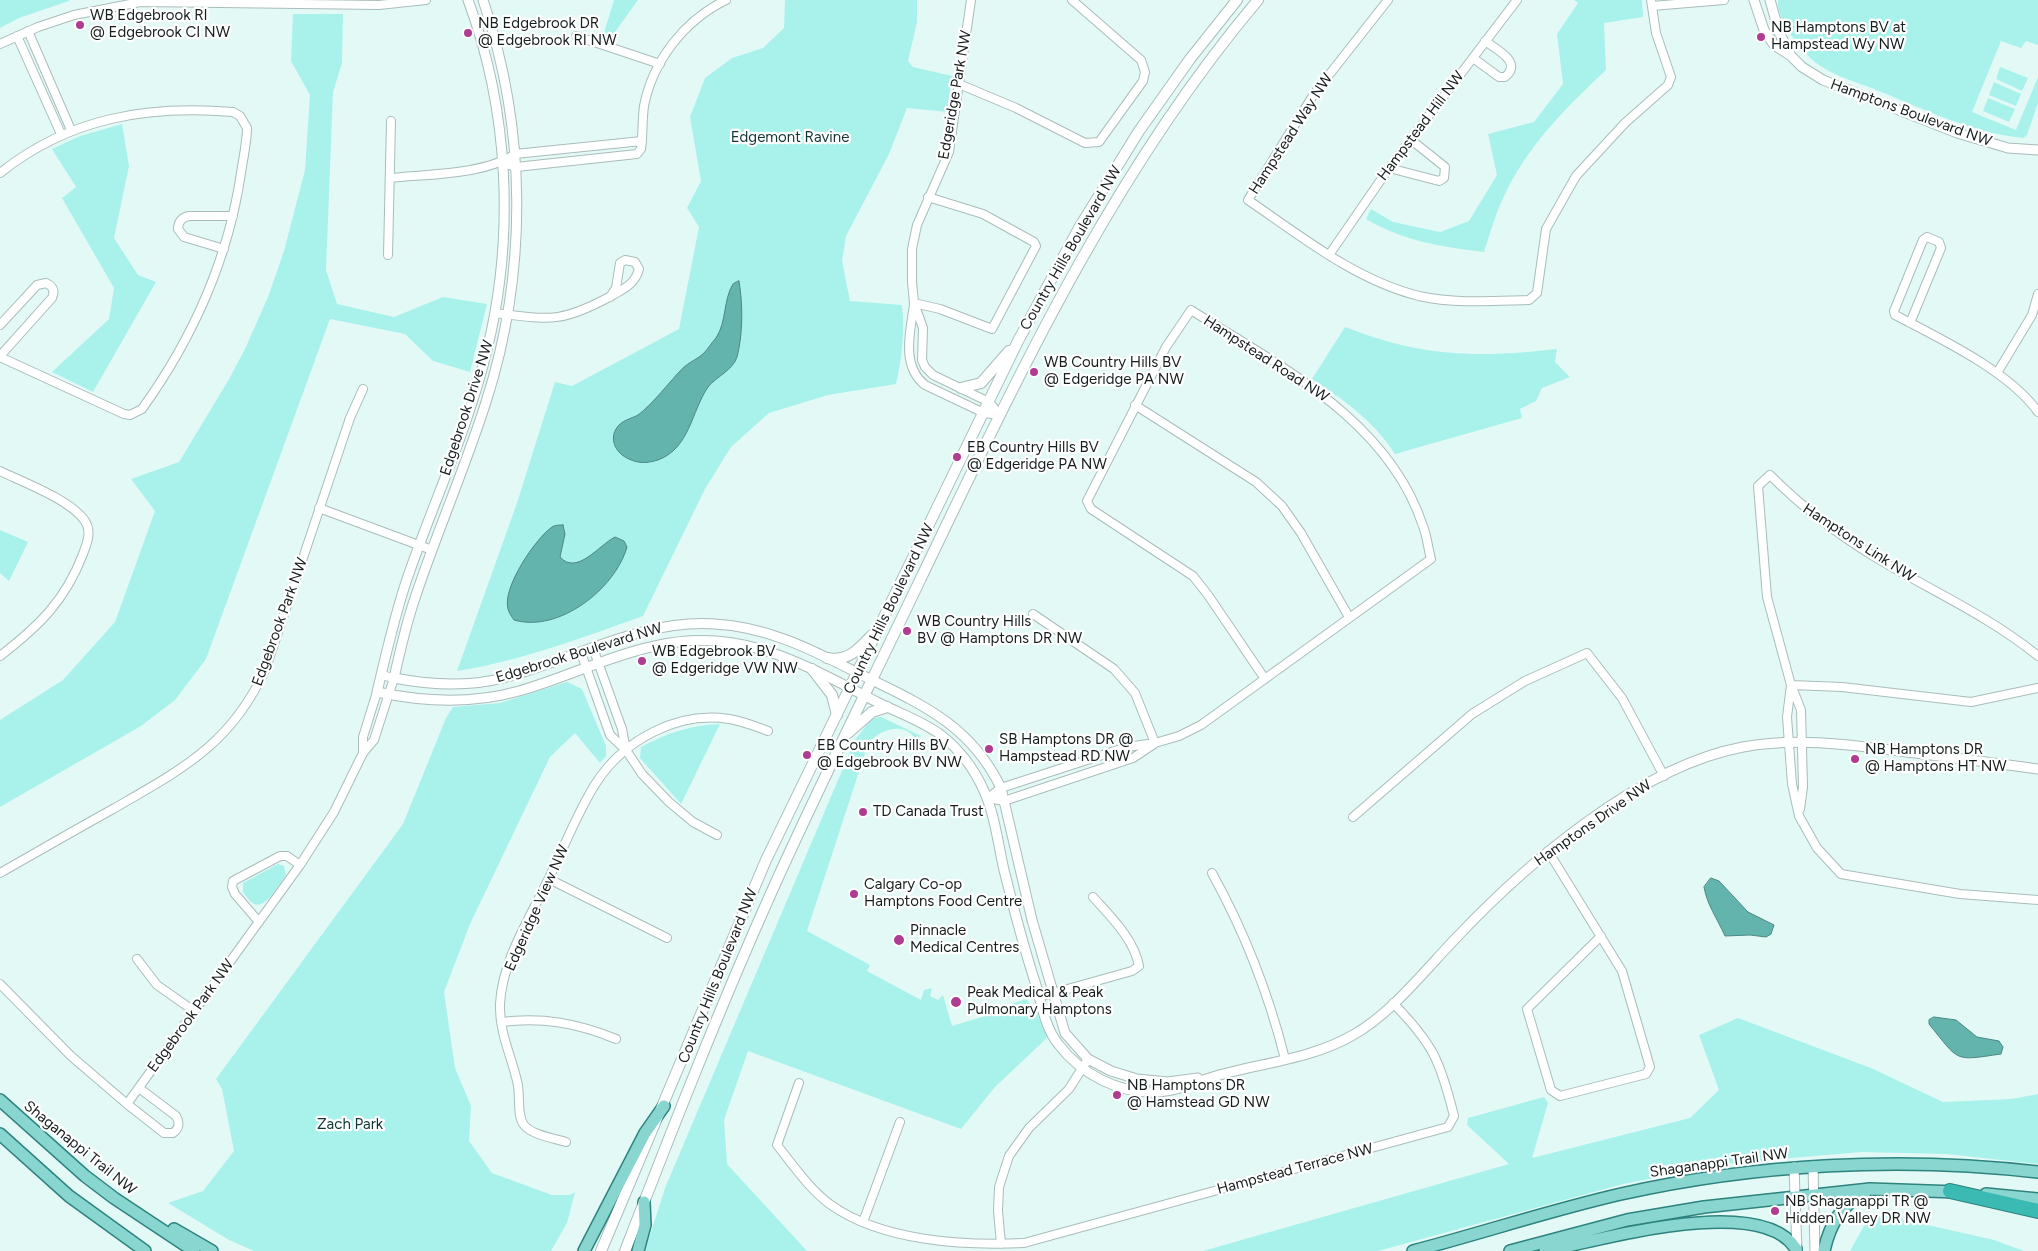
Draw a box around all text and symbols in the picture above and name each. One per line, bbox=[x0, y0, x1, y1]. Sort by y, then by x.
place label: WB Edgebrook RI @ Edgebrook CI NW bbox=[90, 7, 230, 42]
place label: NB Edgebrook DR @ Edgebrook RI NW bbox=[478, 15, 617, 50]
marker: WB Edgebrook RI @ Edgebrook CI NW bbox=[74, 19, 86, 31]
place label: NB Hamptons BV at Hampstead Wy NW bbox=[1771, 19, 1906, 54]
marker: NB Edgebrook DR @ Edgebrook RI NW bbox=[462, 27, 474, 39]
street label: Edgeridge Park NW bbox=[935, 29, 975, 161]
marker: NB Hamptons BV at Hampstead Wy NW bbox=[1755, 31, 1767, 43]
street label: Hampstead Hill NW bbox=[1374, 68, 1468, 184]
street label: Hampstead Way NW bbox=[1245, 70, 1337, 198]
street label: Hamptons Boulevard NW bbox=[1828, 75, 1994, 151]
park label: Edgemont Ravine bbox=[731, 129, 849, 147]
street label: Country Hills Boulevard NW bbox=[1016, 163, 1126, 333]
street label: Hampstead Road NW bbox=[1200, 312, 1332, 406]
street label: Edgebrook Drive NW bbox=[437, 338, 497, 478]
place label: WB Country Hills BV @ Edgeridge PA NW bbox=[1044, 354, 1184, 389]
marker: WB Country Hills BV @ Edgeridge PA NW bbox=[1028, 366, 1040, 378]
place label: EB Country Hills BV @ Edgeridge PA NW bbox=[967, 439, 1107, 474]
marker: EB Country Hills BV @ Edgeridge PA NW bbox=[951, 451, 963, 463]
street label: Hamptons Link NW bbox=[1799, 500, 1919, 586]
street label: Country Hills Boulevard NW bbox=[840, 521, 938, 697]
street label: Edgebrook Park NW bbox=[248, 555, 312, 689]
place label: WB Country Hills BV @ Hamptons DR NW bbox=[917, 613, 1082, 648]
street label: Edgebrook Boulevard NW bbox=[494, 619, 664, 687]
marker: WB Country Hills BV @ Hamptons DR NW bbox=[901, 625, 913, 637]
place label: WB Edgebrook BV @ Edgeridge VW NW bbox=[652, 643, 798, 678]
marker: WB Edgebrook BV @ Edgeridge VW NW bbox=[636, 655, 648, 667]
place label: SB Hamptons DR @ Hampstead RD NW bbox=[999, 731, 1133, 766]
place label: EB Country Hills BV @ Edgebrook BV NW bbox=[817, 737, 962, 772]
place label: NB Hamptons DR @ Hamptons HT NW bbox=[1865, 741, 2007, 776]
marker: SB Hamptons DR @ Hampstead RD NW bbox=[983, 743, 995, 755]
marker: EB Country Hills BV @ Edgebrook BV NW bbox=[801, 749, 813, 761]
marker: NB Hamptons DR @ Hamptons HT NW bbox=[1849, 753, 1861, 765]
street label: Hamptons Drive NW bbox=[1531, 776, 1655, 870]
place label: TD Canada Trust bbox=[873, 803, 984, 821]
marker: TD Canada Trust bbox=[857, 806, 869, 818]
street label: Edgeridge View NW bbox=[501, 842, 573, 974]
place label: Calgary Co-op Hamptons Food Centre bbox=[864, 876, 1022, 911]
street label: Country Hills Boulevard NW bbox=[675, 886, 761, 1066]
marker: Calgary Co-op Hamptons Food Centre bbox=[848, 888, 860, 900]
place label: Pinnacle Medical Centres bbox=[910, 922, 1019, 957]
marker: Pinnacle Medical Centres bbox=[892, 933, 906, 947]
street label: Edgebrook Park NW bbox=[144, 956, 238, 1076]
place label: Peak Medical & Peak Pulmonary Hamptons bbox=[967, 984, 1112, 1019]
marker: Peak Medical & Peak Pulmonary Hamptons bbox=[949, 995, 963, 1009]
place label: NB Hamptons DR @ Hamstead GD NW bbox=[1127, 1077, 1270, 1112]
marker: NB Hamptons DR @ Hamstead GD NW bbox=[1111, 1089, 1123, 1101]
street label: Shaganappi Trail NW bbox=[20, 1097, 140, 1199]
park label: Zach Park bbox=[317, 1116, 383, 1134]
street label: Hampstead Terrace NW bbox=[1215, 1139, 1375, 1199]
street label: Shaganappi Trail NW bbox=[1649, 1144, 1789, 1182]
place label: NB Shaganappi TR @ Hidden Valley DR NW bbox=[1785, 1193, 1931, 1228]
marker: NB Shaganappi TR @ Hidden Valley DR NW bbox=[1769, 1205, 1781, 1217]

